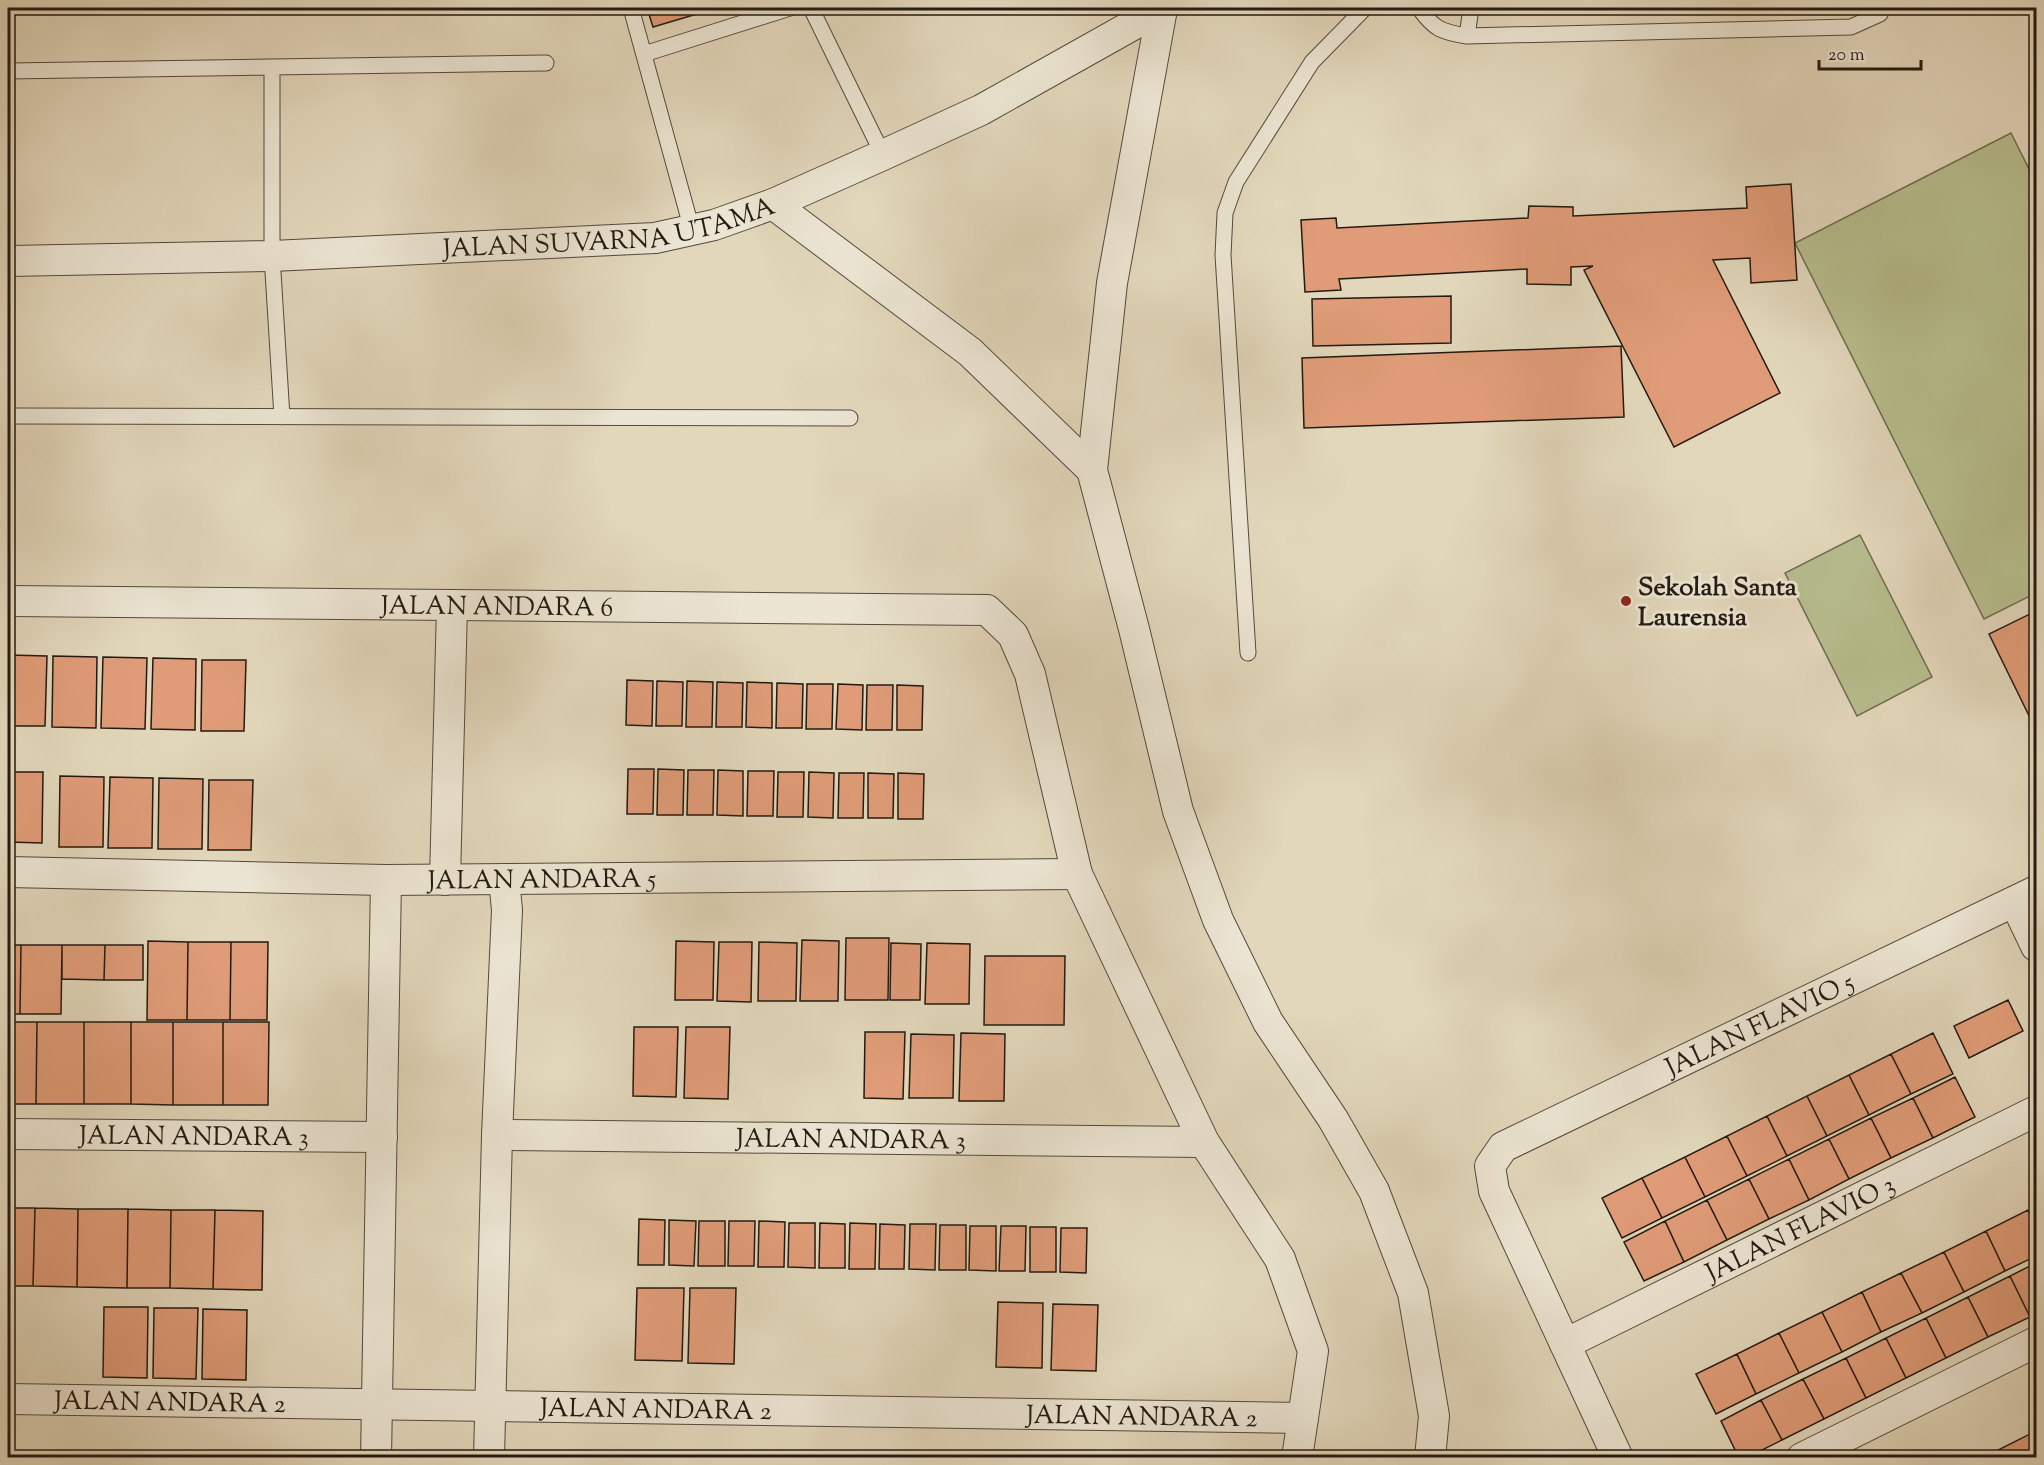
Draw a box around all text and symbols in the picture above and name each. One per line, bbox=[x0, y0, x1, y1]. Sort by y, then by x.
scale bar bbox=[1819, 33, 1921, 71]
text: 20 m bbox=[1828, 43, 1865, 69]
street label: JALAN SUVARNA UTAMA bbox=[440, 189, 781, 269]
place label: Sekolah Santa Laurensia bbox=[1638, 570, 1797, 637]
street label: JALAN ANDARA 6 bbox=[379, 588, 613, 628]
marker: Sekolah Santa Laurensia bbox=[1619, 594, 1633, 608]
street label: JALAN ANDARA 5 bbox=[426, 862, 656, 901]
street label: JALAN FLAVIO 5 bbox=[1658, 965, 1861, 1088]
street label: JALAN ANDARA 3 bbox=[77, 1119, 309, 1157]
street label: JALAN ANDARA 3 bbox=[734, 1121, 966, 1161]
street label: JALAN FLAVIO 3 bbox=[1698, 1168, 1902, 1293]
street label: JALAN ANDARA 2 bbox=[52, 1384, 286, 1424]
street label: JALAN ANDARA 2 bbox=[538, 1391, 772, 1431]
street label: JALAN ANDARA 2 bbox=[1024, 1398, 1258, 1438]

